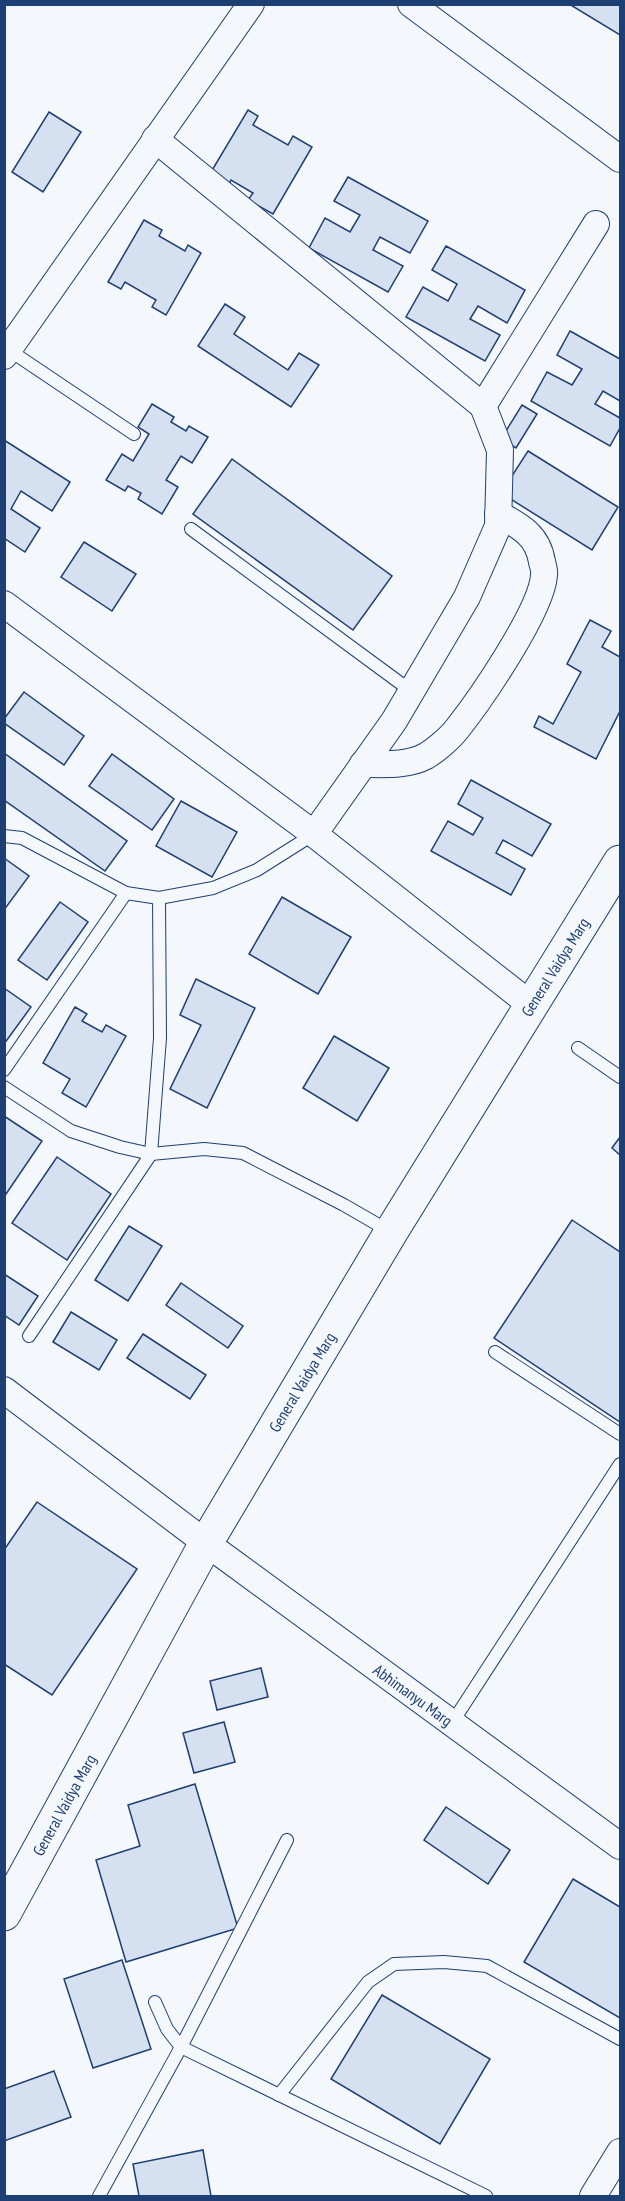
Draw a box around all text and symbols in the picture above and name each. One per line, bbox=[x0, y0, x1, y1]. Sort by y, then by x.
street label: General Vaidya Marg bbox=[517, 914, 593, 1020]
street label: General Vaidya Marg bbox=[264, 1328, 340, 1436]
street label: Abhimanyu Marg bbox=[369, 1660, 457, 1730]
street label: General Vaidya Marg bbox=[28, 1751, 100, 1859]

